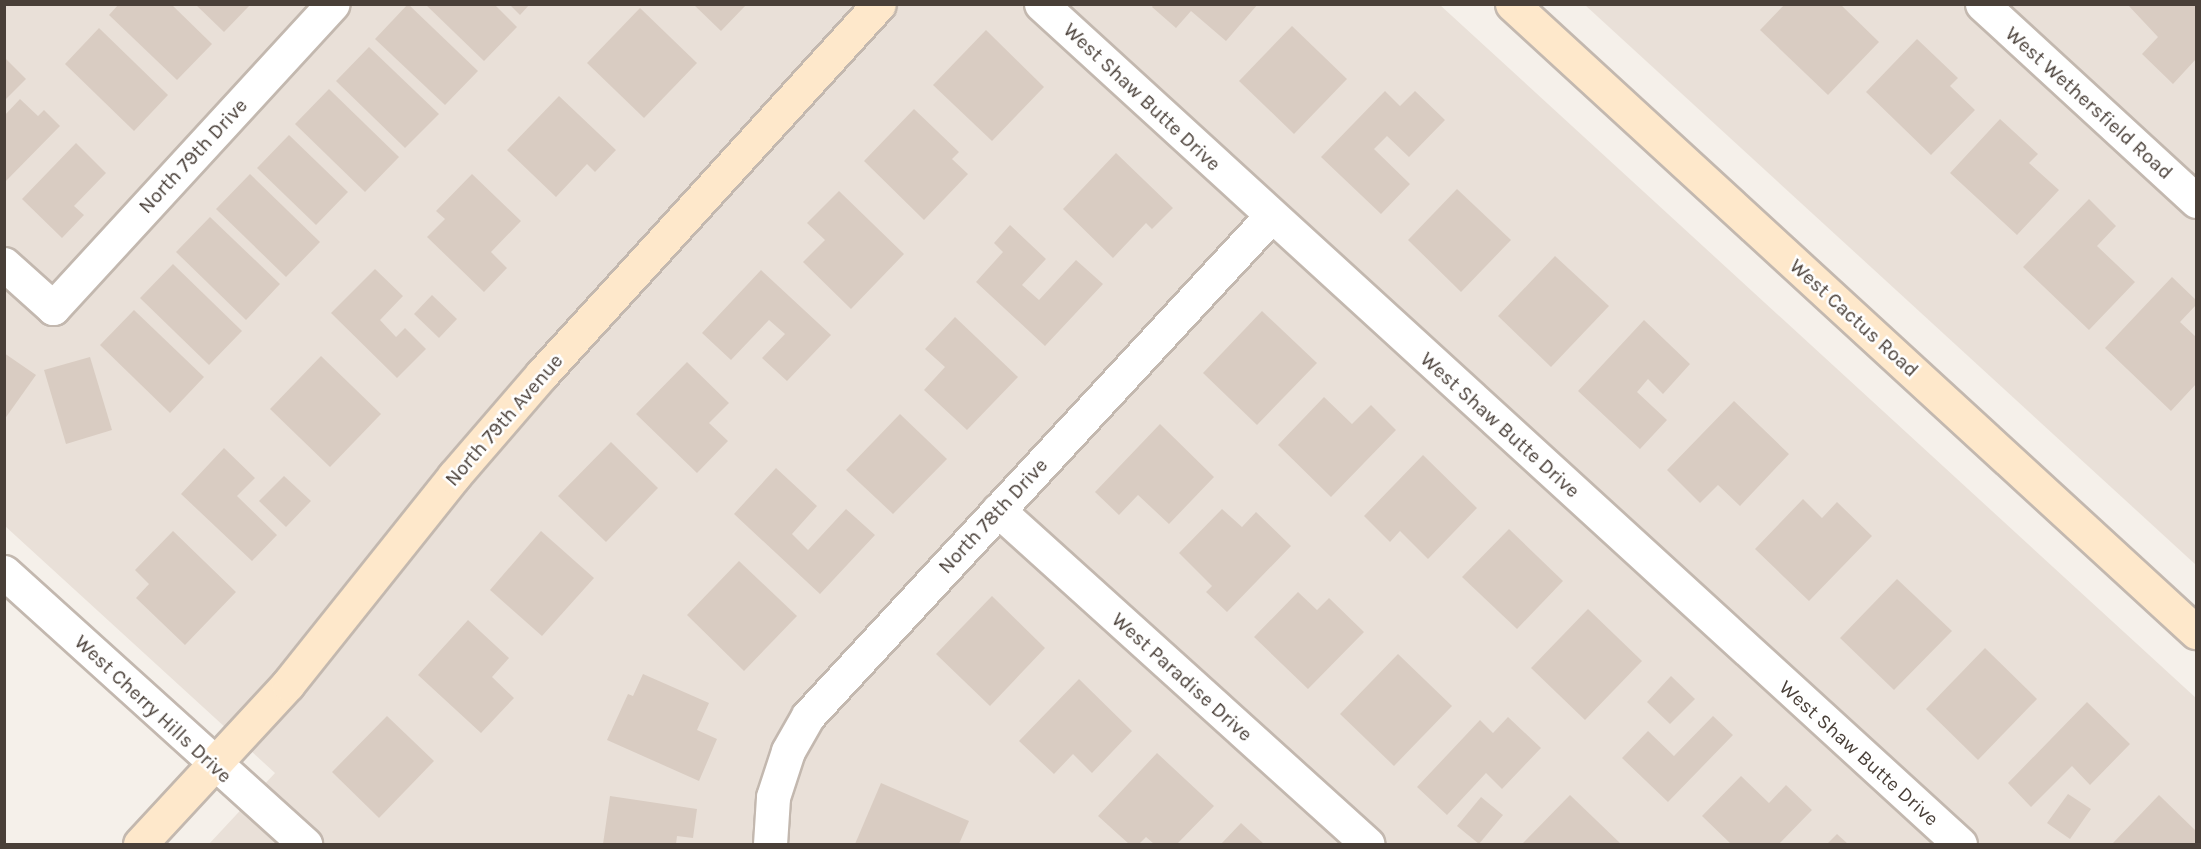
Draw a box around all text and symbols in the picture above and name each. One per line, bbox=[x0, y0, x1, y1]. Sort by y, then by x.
street label: West Shaw Butte Drive bbox=[1058, 18, 1226, 176]
street label: West Wethersfield Road bbox=[2000, 22, 2178, 184]
street label: North 79th Drive bbox=[134, 94, 252, 218]
street label: West Cactus Road bbox=[1785, 254, 1923, 382]
street label: West Shaw Butte Drive bbox=[1415, 347, 1585, 503]
street label: North 79th Avenue bbox=[440, 349, 568, 491]
street label: North 78th Drive bbox=[933, 453, 1053, 579]
street label: West Paradise Drive bbox=[1107, 608, 1257, 746]
street label: West Cherry Hills Drive bbox=[70, 630, 236, 788]
street label: West Shaw Butte Drive bbox=[1774, 675, 1944, 831]

